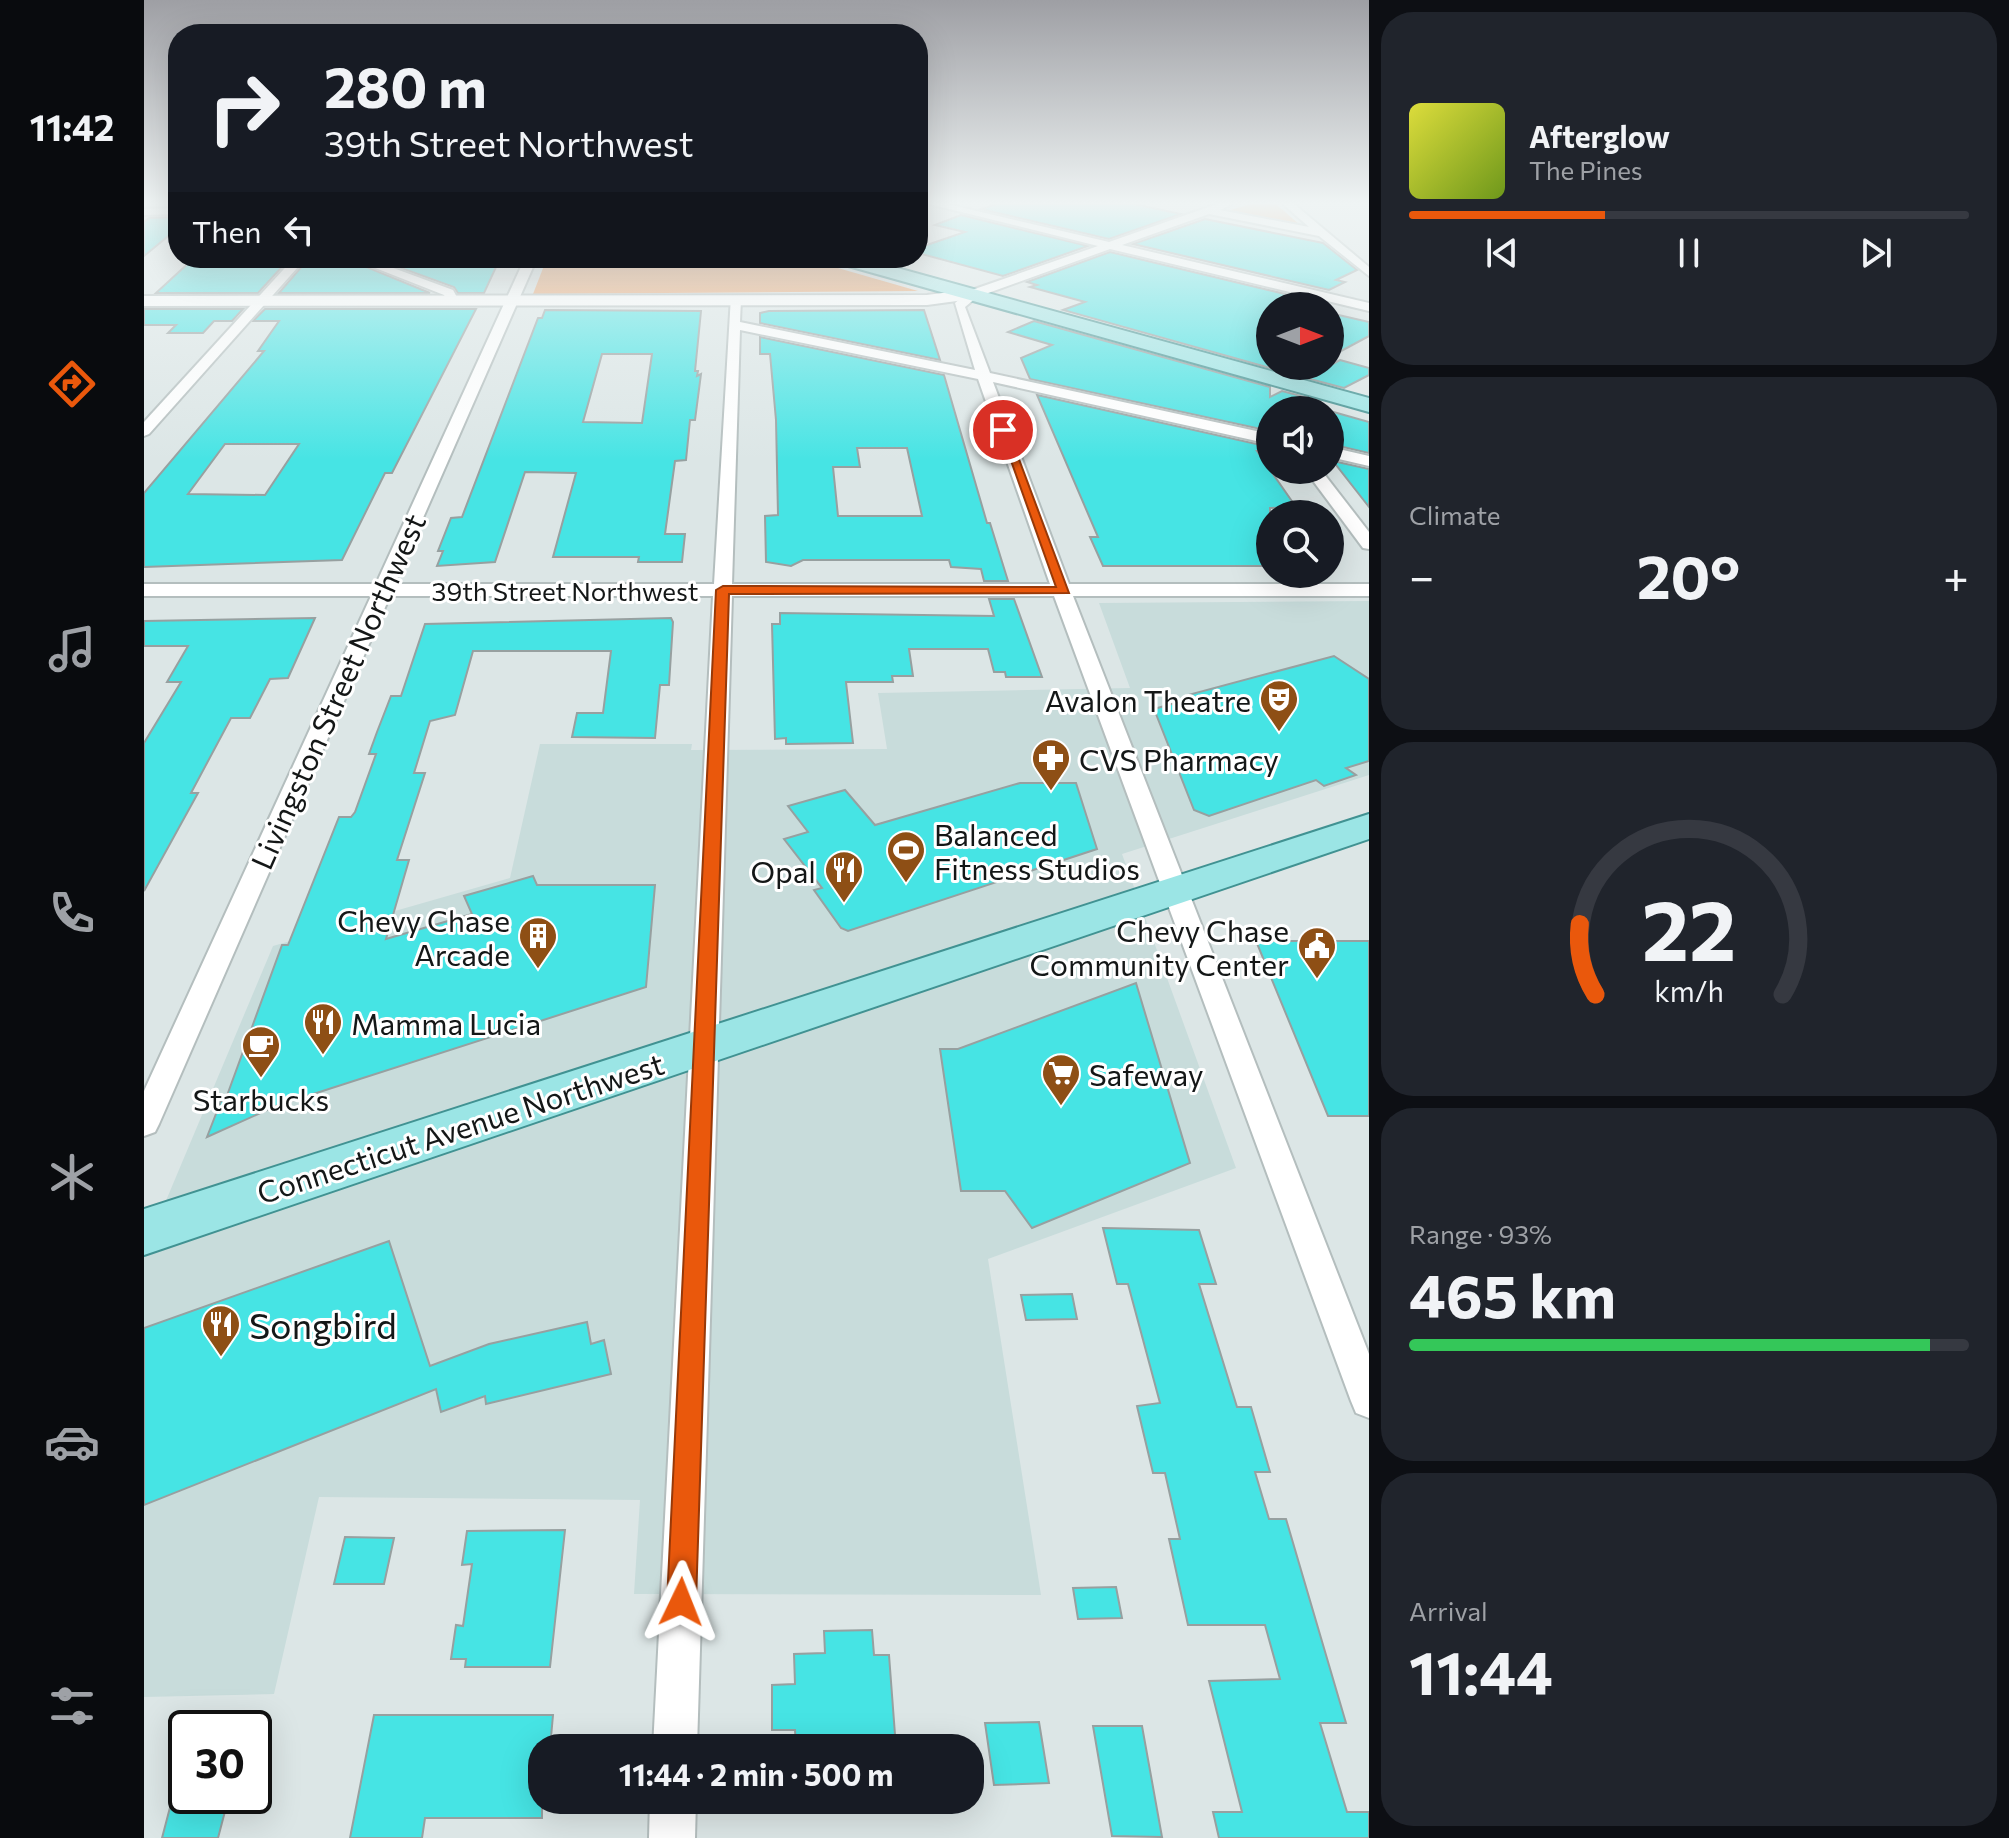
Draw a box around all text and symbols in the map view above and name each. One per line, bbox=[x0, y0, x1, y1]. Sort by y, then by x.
text: 280 m bbox=[324, 51, 487, 120]
icon: right bbox=[192, 56, 296, 160]
text: 11:42 bbox=[30, 104, 114, 148]
text: Afterglow bbox=[1529, 117, 1670, 154]
text: 39th Street Northwest bbox=[324, 120, 694, 164]
text: The Pines bbox=[1529, 154, 1643, 185]
icon: left bbox=[277, 208, 321, 252]
text: Then bbox=[192, 212, 261, 249]
icon: previous bbox=[1480, 231, 1524, 275]
icon: pause bbox=[1667, 231, 1711, 275]
icon: next bbox=[1854, 231, 1898, 275]
north arrow bbox=[1256, 292, 1344, 380]
map controls bbox=[1256, 292, 1344, 588]
icon: directions bbox=[44, 356, 100, 412]
pin bbox=[969, 396, 1037, 464]
button: sound bbox=[1256, 396, 1344, 484]
icon: arrive bbox=[981, 408, 1025, 452]
text: Climate bbox=[1409, 499, 1501, 530]
button: search bbox=[1256, 500, 1344, 588]
street label: Livingston Street Northwest bbox=[242, 507, 432, 875]
text: 20° bbox=[1637, 538, 1740, 611]
text: − bbox=[1409, 548, 1434, 602]
text: + bbox=[1943, 548, 1969, 602]
street label: 39th Street Northwest bbox=[432, 575, 698, 606]
icon: music bbox=[44, 621, 100, 677]
theatre icon: Avalon Theatre bbox=[1258, 678, 1300, 733]
place label: Avalon Theatre bbox=[1045, 681, 1251, 718]
pharmacy icon: CVS Pharmacy bbox=[1030, 737, 1072, 792]
place label: CVS Pharmacy bbox=[1079, 740, 1279, 777]
place label: Balanced Fitness Studios bbox=[934, 815, 1140, 886]
sports icon: Balanced Fitness Studios bbox=[885, 829, 927, 884]
restaurant icon: Opal bbox=[823, 849, 865, 904]
place label: Opal bbox=[750, 852, 816, 889]
text: 22 bbox=[1642, 876, 1736, 978]
icon: phone bbox=[44, 885, 100, 941]
place label: Chevy Chase Arcade bbox=[337, 901, 510, 972]
place label: Chevy Chase Community Center bbox=[1029, 911, 1289, 982]
building icon: Chevy Chase Arcade bbox=[517, 915, 559, 970]
public building icon: Chevy Chase Community Center bbox=[1296, 925, 1338, 980]
text: km/h bbox=[1654, 973, 1724, 1008]
restaurant icon: Mamma Lucia bbox=[302, 1001, 344, 1056]
place label: Mamma Lucia bbox=[351, 1004, 541, 1041]
cafe icon: Starbucks bbox=[240, 1024, 282, 1079]
street label: Connecticut Avenue Northwest bbox=[252, 1044, 668, 1210]
supermarket icon: Safeway bbox=[1040, 1052, 1082, 1107]
place label: Safeway bbox=[1089, 1055, 1203, 1092]
place label: Starbucks bbox=[193, 1080, 329, 1117]
icon: climate bbox=[44, 1149, 100, 1205]
text: Range · 93% bbox=[1409, 1218, 1552, 1249]
text: 465 km bbox=[1409, 1257, 1616, 1330]
place label: Songbird bbox=[249, 1302, 397, 1346]
restaurant icon: Songbird bbox=[200, 1303, 242, 1358]
icon: car bbox=[44, 1414, 100, 1470]
position arrow bbox=[639, 1560, 723, 1644]
text: Arrival bbox=[1409, 1595, 1488, 1626]
text: 11:44 bbox=[1409, 1634, 1553, 1707]
icon: filters bbox=[44, 1678, 100, 1734]
speed limit sign: 30 bbox=[168, 1710, 272, 1814]
text: 11:44 · 2 min · 500 m bbox=[619, 1755, 893, 1792]

